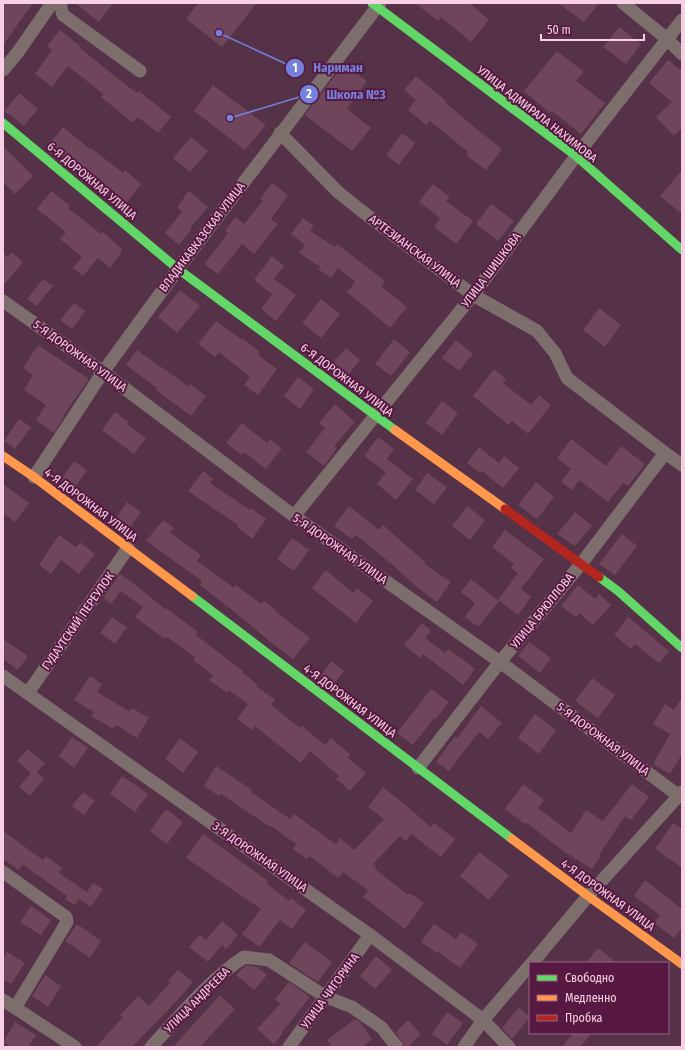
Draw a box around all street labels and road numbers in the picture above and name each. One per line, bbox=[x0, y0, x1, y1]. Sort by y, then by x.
street label: УЛИЦА АДМИРАЛА НАХИМОВА bbox=[473, 62, 600, 166]
street label: 6-Я ДОРОЖНАЯ УЛИЦА bbox=[44, 139, 140, 223]
street label: ВЛАДИКАВКАЗСКАЯ УЛИЦА bbox=[156, 179, 248, 294]
street label: АРТЕЗИАНСКАЯ УЛИЦА bbox=[366, 212, 464, 291]
street label: УЛИЦА ШИШКОВА bbox=[458, 229, 524, 311]
street label: 5-Я ДОРОЖНАЯ УЛИЦА bbox=[30, 317, 130, 395]
street label: 6-Я ДОРОЖНАЯ УЛИЦА bbox=[298, 340, 397, 420]
street label: 4-Я ДОРОЖНАЯ УЛИЦА bbox=[42, 466, 141, 545]
street label: 5-Я ДОРОЖНАЯ УЛИЦА bbox=[290, 511, 391, 587]
street label: ГУДАУТСКИЙ ПЕРЕУЛОК bbox=[38, 568, 117, 673]
street label: УЛИЦА БРЮЛЛОВА bbox=[507, 570, 577, 652]
street label: 4-Я ДОРОЖНАЯ УЛИЦА bbox=[301, 662, 400, 741]
street label: 5-Я ДОРОЖНАЯ УЛИЦА bbox=[554, 700, 653, 779]
street label: 3-Я ДОРОЖНАЯ УЛИЦА bbox=[210, 819, 311, 895]
street label: 4-Я ДОРОЖНАЯ УЛИЦА bbox=[558, 856, 658, 934]
street label: УЛИЦА ЧИГОРИНА bbox=[297, 950, 362, 1032]
street label: УЛИЦА АНДРЕЕВА bbox=[161, 964, 233, 1036]

